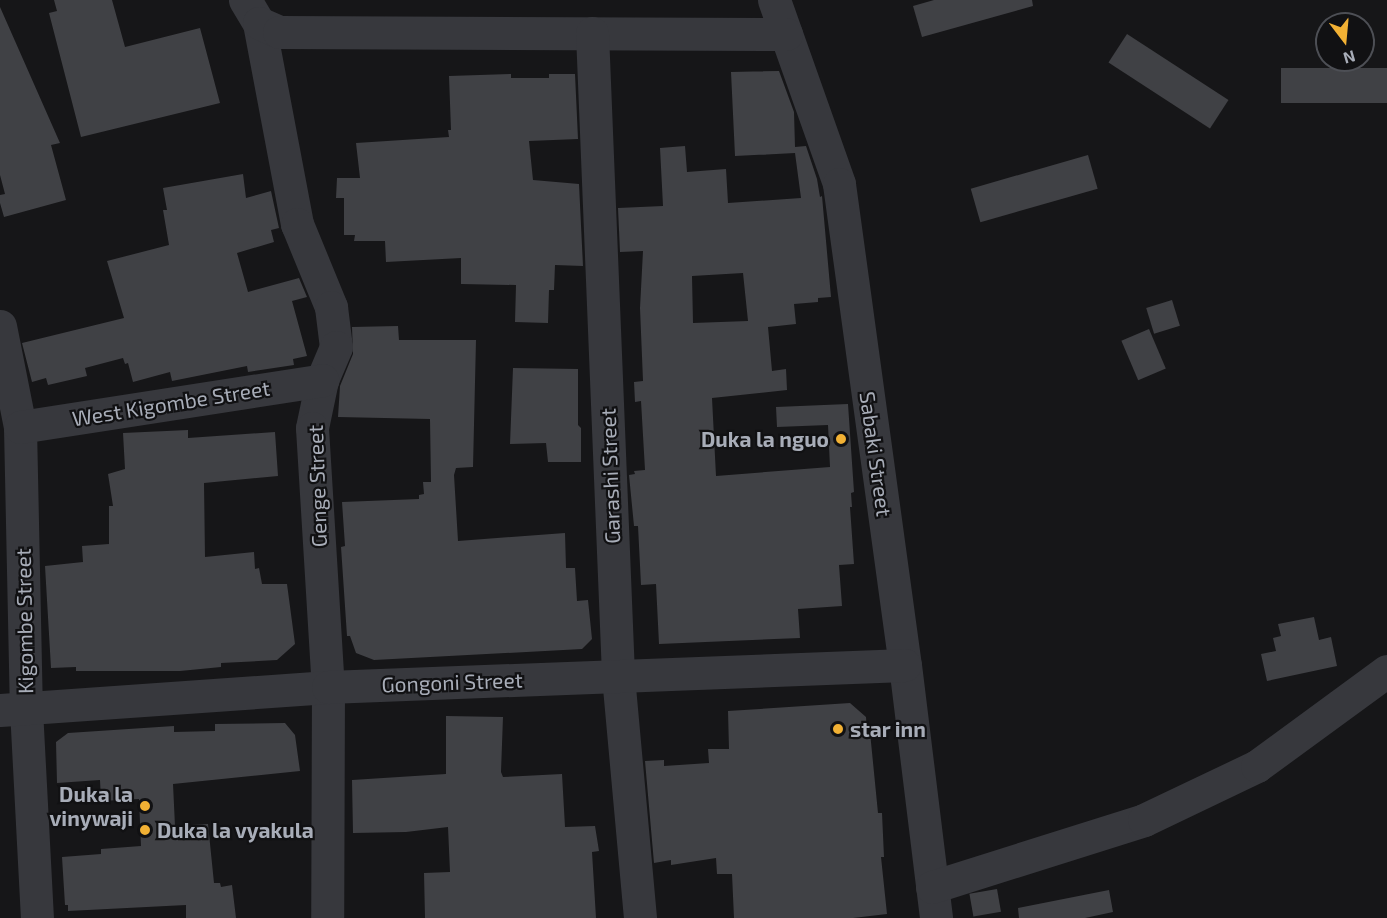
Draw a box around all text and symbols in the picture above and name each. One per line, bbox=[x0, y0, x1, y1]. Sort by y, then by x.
north arrow bbox=[1315, 12, 1375, 72]
text: N bbox=[1341, 47, 1358, 69]
street label: West Kigombe Street bbox=[70, 375, 272, 431]
street label: Sabaki Street bbox=[855, 390, 897, 518]
street label: Garashi Street bbox=[595, 408, 625, 544]
street label: Genge Street bbox=[302, 424, 332, 548]
place label: Duka la nguo bbox=[701, 426, 829, 452]
marker: Duka la nguo bbox=[834, 432, 848, 446]
street label: Kigombe Street bbox=[10, 548, 38, 694]
street label: Gongoni Street bbox=[381, 667, 523, 697]
place label: star inn bbox=[850, 716, 926, 742]
marker: star inn bbox=[831, 722, 845, 736]
place label: Duka la vinywaji bbox=[49, 781, 133, 831]
marker: Duka la vinywaji bbox=[138, 799, 152, 813]
place label: Duka la vyakula bbox=[157, 817, 314, 843]
marker: Duka la vyakula bbox=[138, 823, 152, 837]

